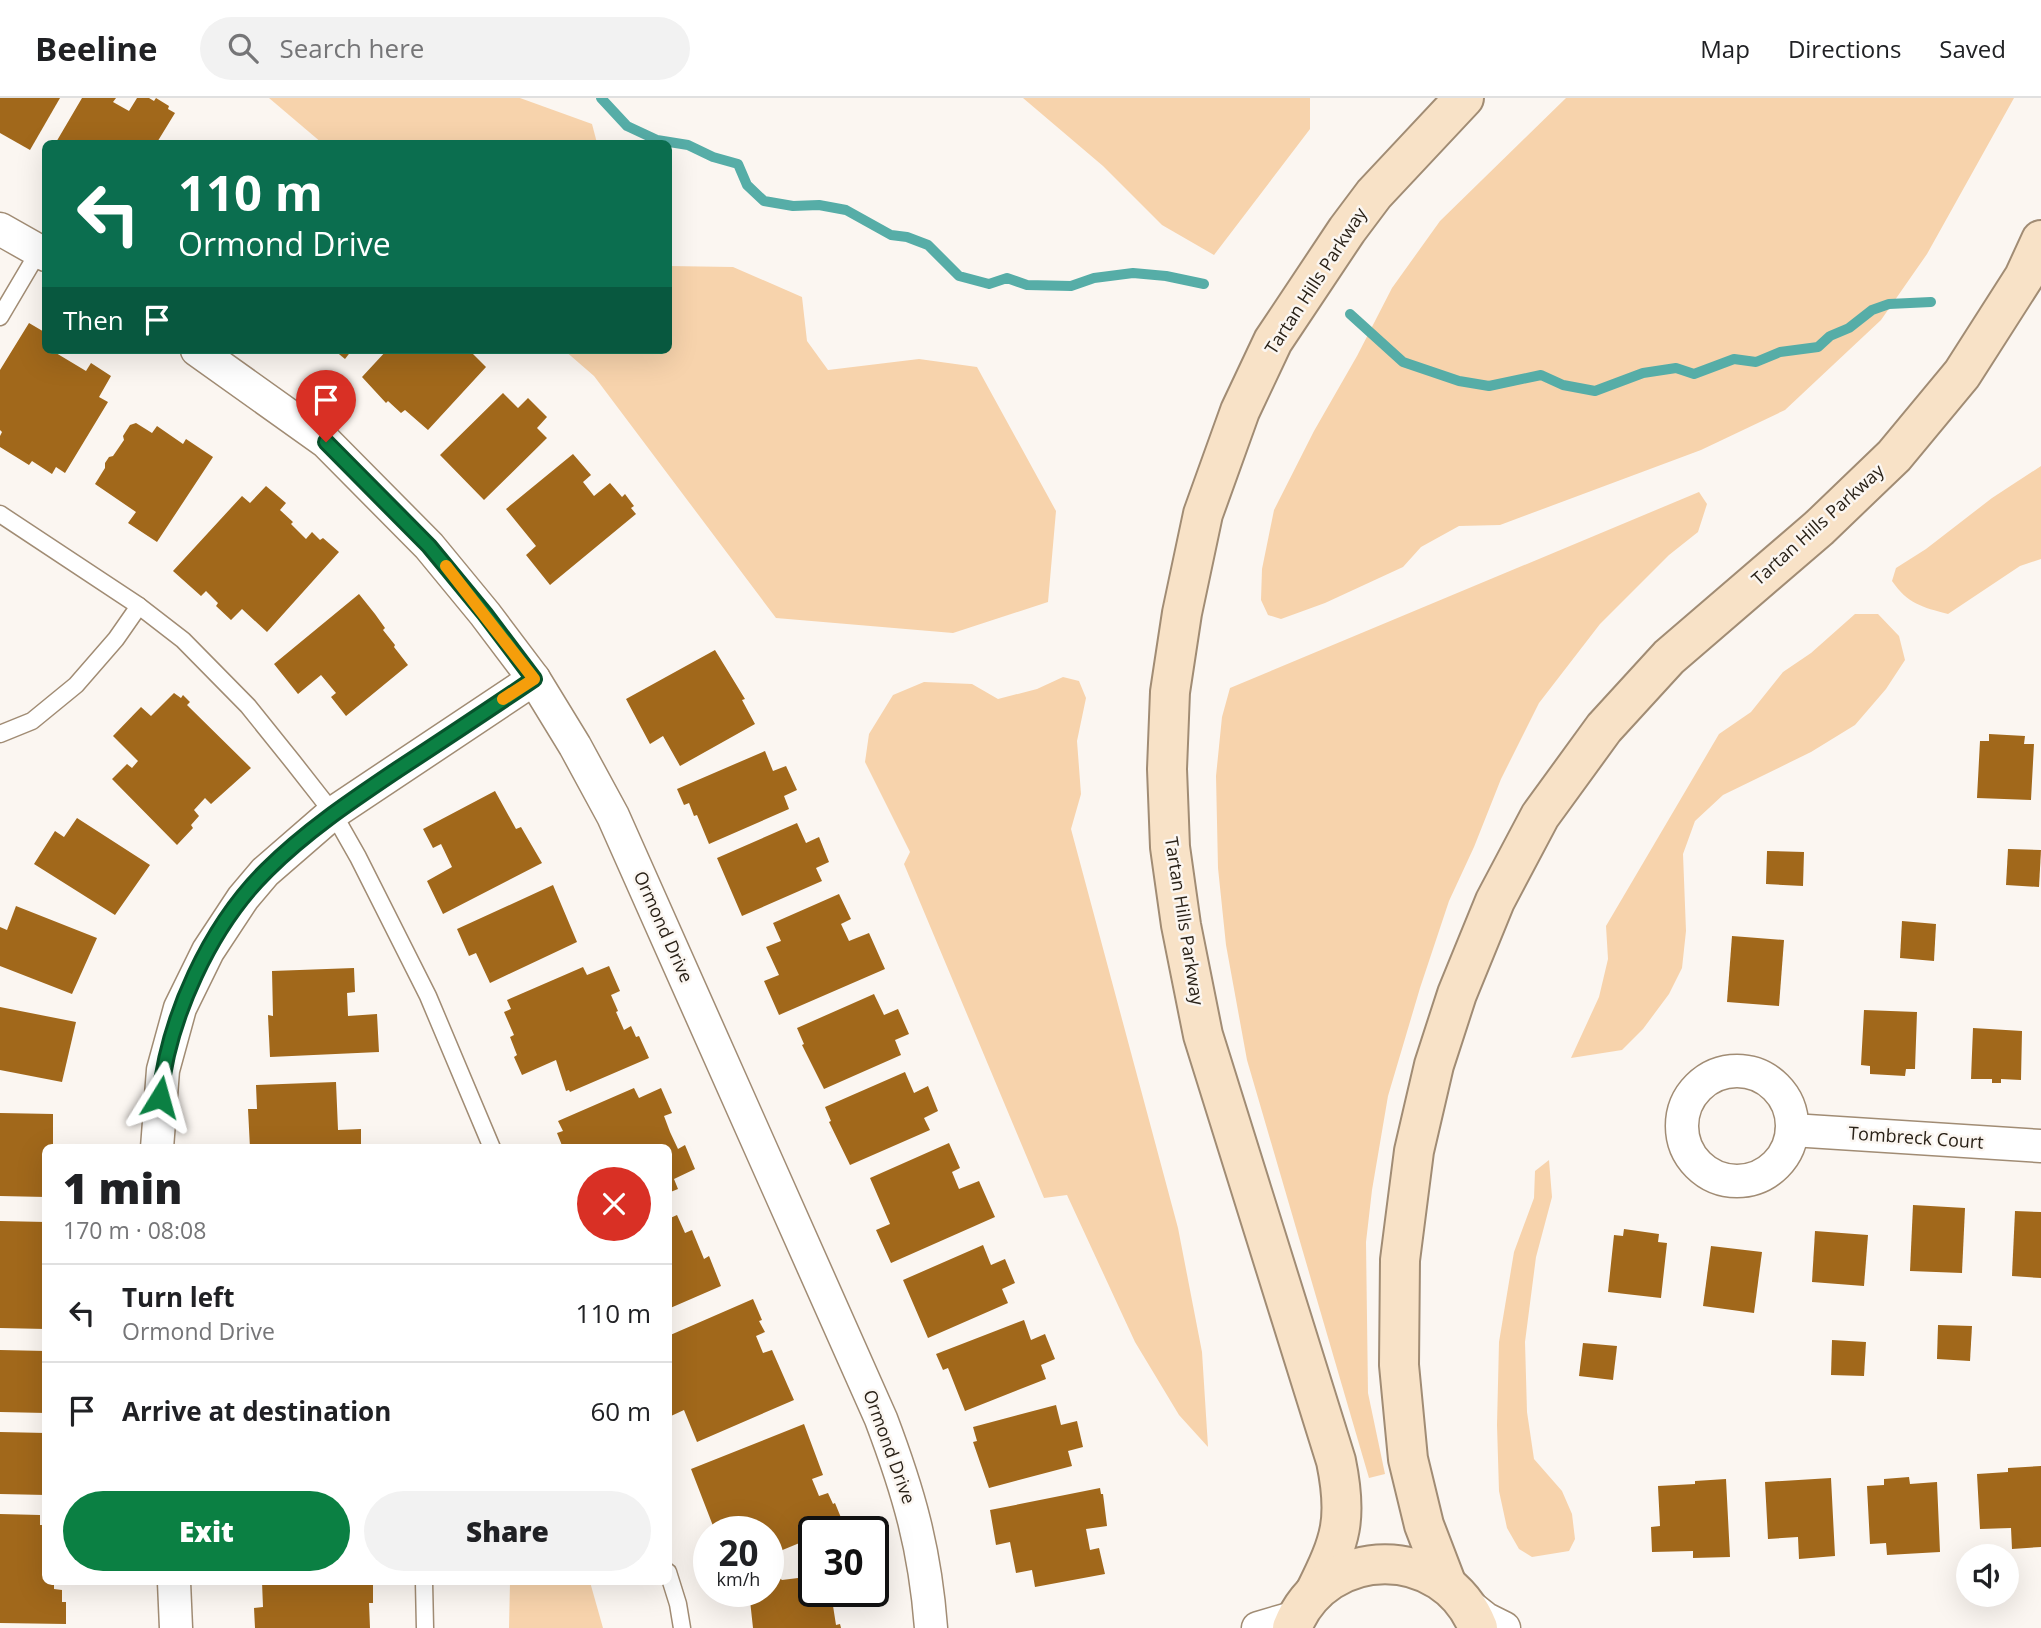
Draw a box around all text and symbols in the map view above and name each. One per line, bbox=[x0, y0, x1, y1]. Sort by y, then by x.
search box bbox=[200, 17, 690, 80]
text: Beeline bbox=[35, 26, 158, 71]
icon: search bbox=[224, 29, 262, 67]
text: Search here bbox=[280, 30, 424, 66]
text: Map bbox=[1700, 32, 1750, 65]
text: Directions bbox=[1788, 32, 1901, 65]
text: Saved bbox=[1939, 32, 2006, 65]
text: 110 m bbox=[178, 159, 323, 225]
icon: left bbox=[63, 168, 154, 259]
street label: Tartan Hills Parkway bbox=[1259, 202, 1372, 358]
text: Ormond Drive bbox=[178, 222, 391, 265]
icon: arrive bbox=[138, 301, 176, 339]
text: Then bbox=[63, 302, 124, 338]
pin bbox=[296, 370, 356, 442]
icon: arrive bbox=[307, 381, 345, 419]
street label: Tartan Hills Parkway bbox=[1746, 458, 1889, 590]
street label: Tartan Hills Parkway bbox=[1160, 835, 1210, 1008]
street label: Ormond Drive bbox=[629, 867, 699, 986]
position arrow bbox=[123, 1060, 197, 1134]
street label: Tombreck Court bbox=[1848, 1120, 1985, 1154]
text: 1 min bbox=[63, 1159, 182, 1216]
button: close bbox=[577, 1167, 651, 1241]
text: 170 m · 08:08 bbox=[63, 1214, 206, 1246]
text: Turn left bbox=[122, 1279, 234, 1315]
icon: left bbox=[63, 1294, 101, 1332]
text: 110 m bbox=[576, 1295, 651, 1331]
text: Ormond Drive bbox=[122, 1315, 275, 1347]
street label: Ormond Drive bbox=[858, 1386, 922, 1507]
icon: arrive bbox=[63, 1392, 101, 1430]
text: Arrive at destination bbox=[122, 1393, 391, 1429]
text: 60 m bbox=[590, 1393, 651, 1429]
button: Exit bbox=[63, 1491, 350, 1571]
button: Share bbox=[364, 1491, 651, 1571]
speed limit sign: 30 bbox=[798, 1516, 889, 1607]
text: 20 bbox=[718, 1529, 759, 1576]
map controls bbox=[1956, 1544, 2019, 1607]
button: sound bbox=[1956, 1544, 2019, 1607]
text: km/h bbox=[717, 1567, 760, 1591]

